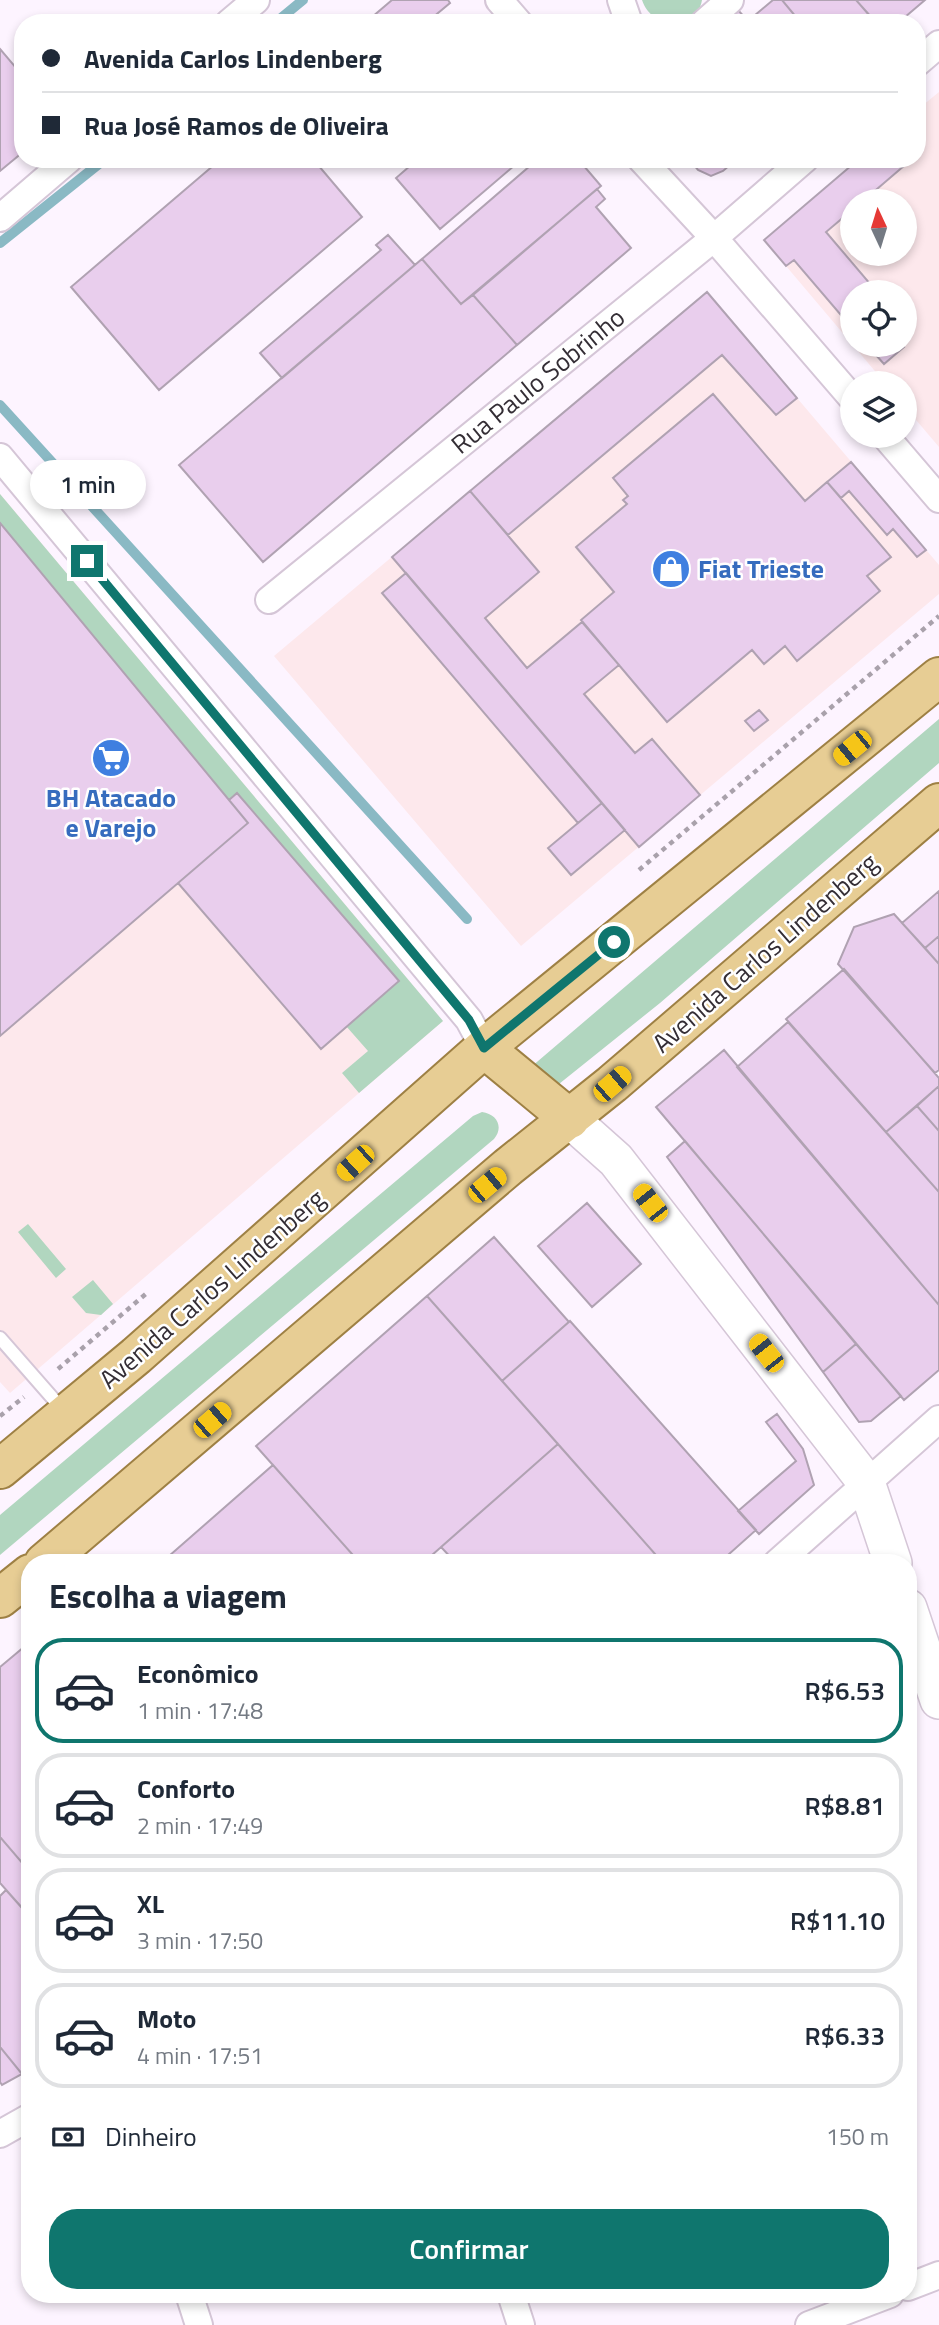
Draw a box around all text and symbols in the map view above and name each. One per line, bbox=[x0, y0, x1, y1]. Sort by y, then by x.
text: Avenida Carlos Lindenberg bbox=[84, 39, 382, 78]
text: Rua José Ramos de Oliveira bbox=[84, 106, 389, 145]
north arrow bbox=[840, 189, 917, 266]
map controls bbox=[840, 189, 917, 448]
button: locate bbox=[840, 280, 917, 357]
street label: Rua Paulo Sobrinho bbox=[442, 298, 633, 463]
button: layers bbox=[840, 371, 917, 448]
callout: 1 min bbox=[29, 460, 145, 508]
text: 1 min bbox=[60, 467, 116, 502]
route end bbox=[71, 545, 103, 577]
shop icon: Fiat Trieste bbox=[650, 548, 692, 590]
place label: Fiat Trieste bbox=[698, 549, 824, 588]
car bbox=[830, 727, 875, 769]
supermarket icon: BH Atacado e Varejo bbox=[90, 737, 132, 779]
place label: BH Atacado e Varejo bbox=[46, 778, 176, 847]
street label: Avenida Carlos Lindenberg bbox=[643, 843, 886, 1062]
route start bbox=[598, 926, 630, 958]
car bbox=[590, 1062, 635, 1106]
car bbox=[333, 1141, 378, 1185]
car bbox=[465, 1163, 510, 1207]
street label: Avenida Carlos Lindenberg bbox=[90, 1179, 333, 1398]
car bbox=[629, 1180, 672, 1226]
car bbox=[745, 1330, 788, 1376]
car bbox=[190, 1398, 235, 1442]
text: Escolha a viagem bbox=[49, 1572, 287, 1620]
text: Econômico bbox=[137, 1654, 259, 1693]
icon: car bbox=[53, 1659, 116, 1722]
text: R$6.53 bbox=[804, 1671, 885, 1710]
text: 1 min · 17:48 bbox=[137, 1693, 263, 1728]
text: Conforto bbox=[137, 1769, 235, 1808]
icon: car bbox=[53, 1774, 116, 1837]
text: R$8.81 bbox=[804, 1786, 885, 1825]
text: 2 min · 17:49 bbox=[137, 1808, 263, 1843]
text: XL bbox=[137, 1884, 164, 1923]
icon: car bbox=[53, 1889, 116, 1952]
text: R$11.10 bbox=[790, 1901, 885, 1940]
text: 3 min · 17:50 bbox=[137, 1923, 263, 1958]
text: Moto bbox=[137, 1999, 196, 2038]
icon: car bbox=[53, 2004, 116, 2067]
text: R$6.33 bbox=[804, 2016, 885, 2055]
text: 4 min · 17:51 bbox=[137, 2038, 263, 2073]
text: Dinheiro bbox=[105, 2117, 197, 2156]
icon: cash bbox=[49, 2118, 87, 2156]
text: 150 m bbox=[826, 2119, 889, 2154]
button: Confirmar bbox=[49, 2209, 889, 2289]

